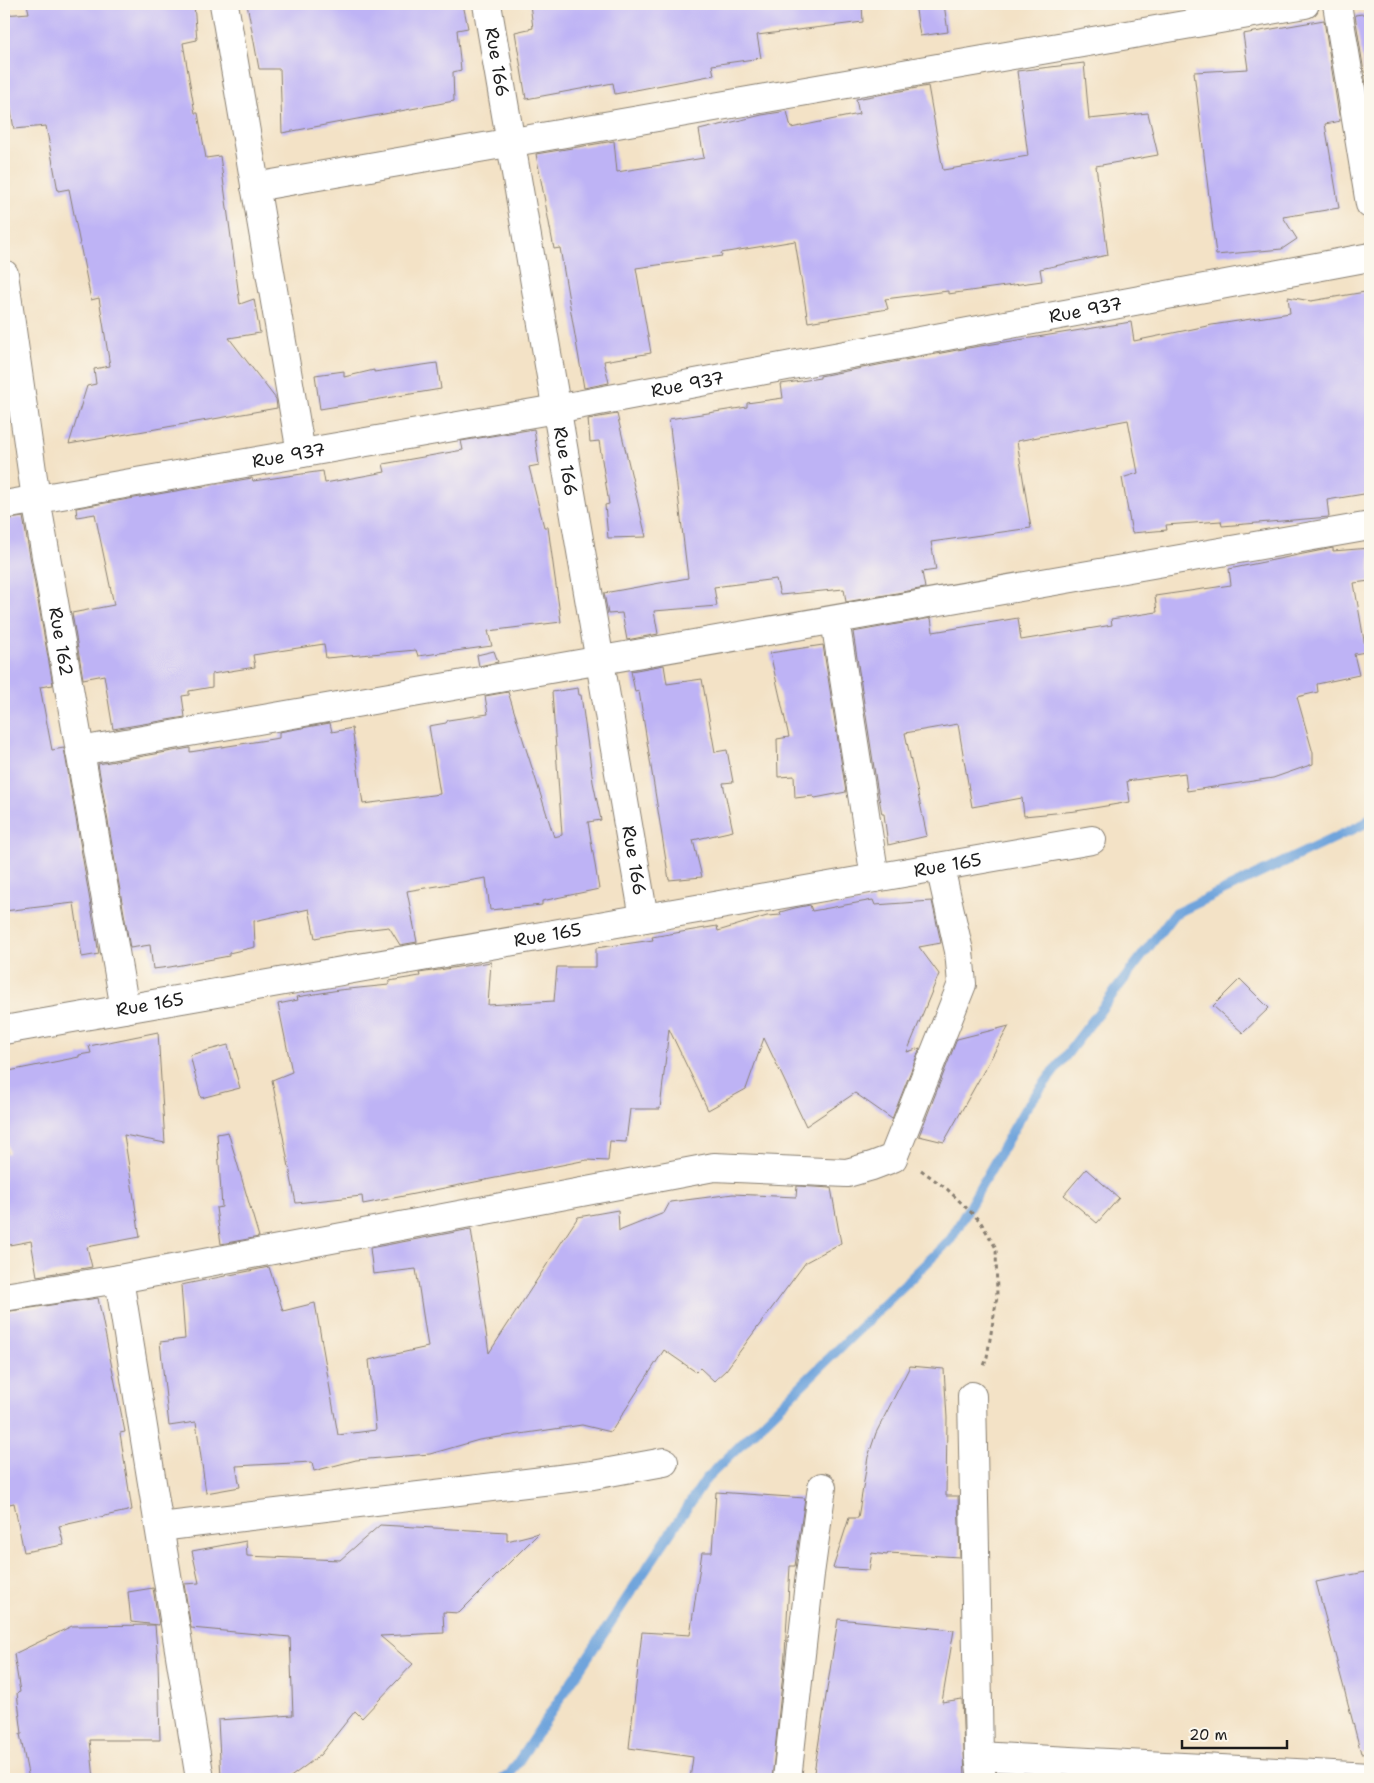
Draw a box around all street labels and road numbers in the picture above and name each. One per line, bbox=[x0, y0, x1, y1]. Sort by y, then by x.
street label: Rue 166 bbox=[479, 25, 515, 99]
street label: Rue 937 bbox=[1047, 292, 1124, 329]
street label: Rue 937 bbox=[649, 366, 726, 403]
street label: Rue 166 bbox=[548, 425, 583, 498]
street label: Rue 937 bbox=[250, 437, 327, 474]
street label: Rue 162 bbox=[43, 605, 79, 678]
street label: Rue 166 bbox=[616, 824, 652, 897]
street label: Rue 165 bbox=[912, 847, 983, 883]
street label: Rue 165 bbox=[512, 917, 584, 953]
street label: Rue 165 bbox=[114, 987, 186, 1022]

